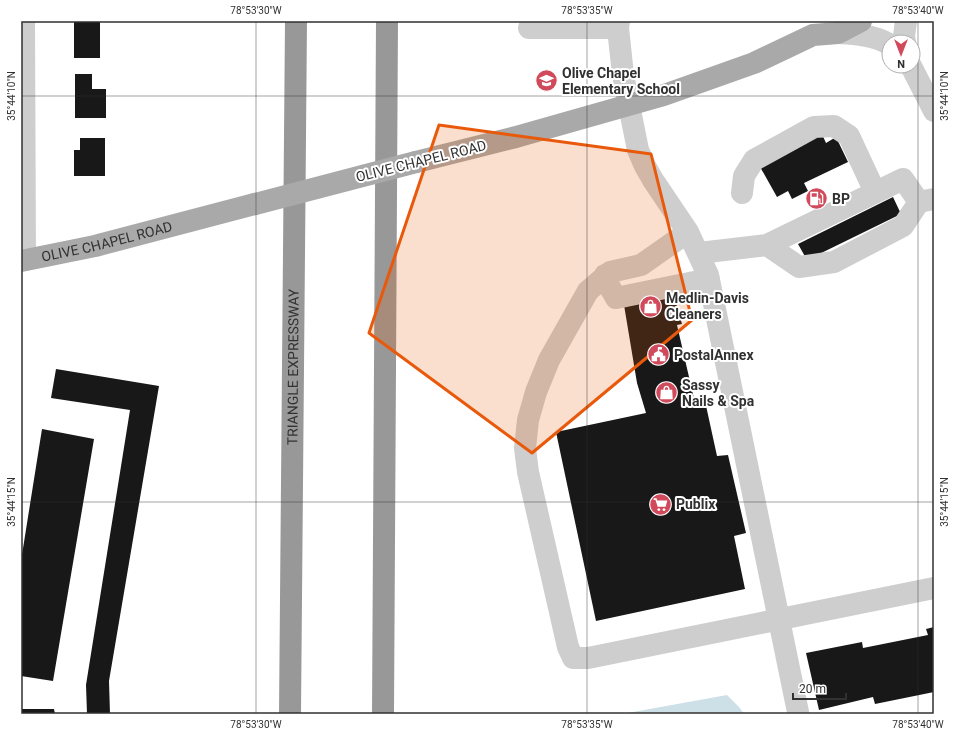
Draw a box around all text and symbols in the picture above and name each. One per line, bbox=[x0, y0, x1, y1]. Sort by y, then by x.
text: 78°53'30"W bbox=[230, 5, 282, 16]
text: 78°53'35"W bbox=[561, 5, 613, 16]
text: 78°53'40"W bbox=[892, 5, 944, 16]
north arrow bbox=[881, 34, 921, 74]
text: N bbox=[897, 57, 905, 70]
place label: Olive Chapel Elementary School bbox=[562, 65, 680, 97]
school or university icon: Olive Chapel Elementary School bbox=[534, 68, 560, 94]
text: 35°44'10"N bbox=[6, 71, 17, 121]
text: 35°44'10"N bbox=[939, 71, 950, 121]
street label: OLIVE CHAPEL ROAD bbox=[354, 137, 488, 185]
fuel station icon: BP bbox=[803, 186, 829, 212]
place label: BP bbox=[832, 191, 850, 207]
street label: OLIVE CHAPEL ROAD bbox=[40, 218, 174, 265]
street label: TRIANGLE EXPRESSWAY bbox=[284, 288, 302, 445]
place label: Medlin-Davis Cleaners bbox=[666, 290, 749, 322]
shop icon: Medlin-Davis Cleaners bbox=[637, 293, 663, 319]
public building icon: PostalAnnex bbox=[646, 342, 672, 368]
place label: PostalAnnex bbox=[674, 347, 754, 363]
place label: Sassy Nails & Spa bbox=[682, 377, 755, 409]
shop icon: Sassy Nails & Spa bbox=[653, 380, 679, 406]
text: 35°44'15"N bbox=[6, 477, 17, 527]
text: 35°44'15"N bbox=[939, 477, 950, 527]
supermarket icon: Publix bbox=[648, 491, 674, 517]
place label: Publix bbox=[676, 496, 716, 512]
scale bar bbox=[793, 675, 846, 701]
text: 20 m bbox=[799, 682, 826, 696]
text: 78°53'30"W bbox=[230, 719, 282, 730]
text: 78°53'35"W bbox=[561, 719, 613, 730]
text: 78°53'40"W bbox=[892, 719, 944, 730]

